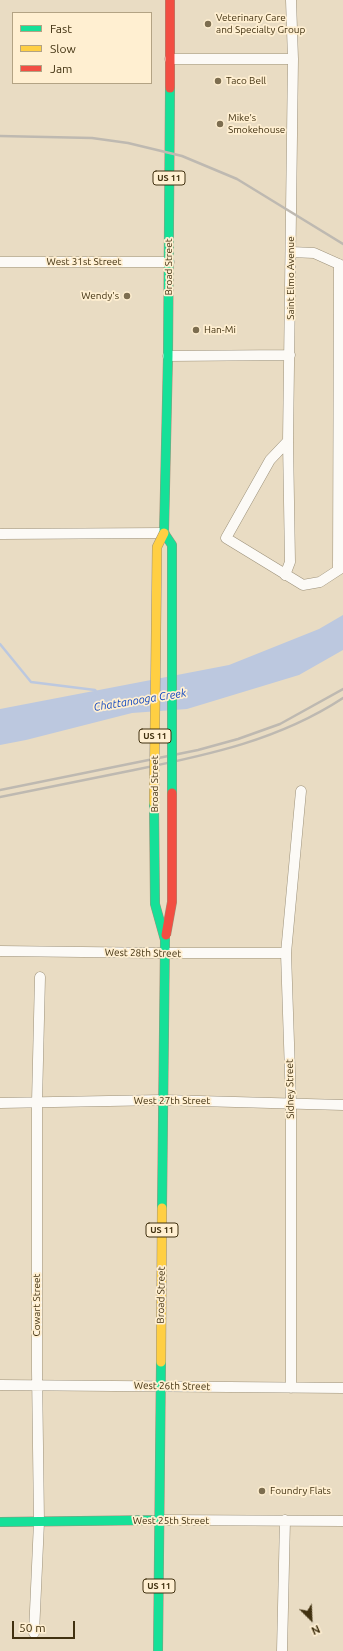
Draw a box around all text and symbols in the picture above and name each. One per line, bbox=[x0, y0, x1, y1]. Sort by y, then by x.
legend bbox=[12, 12, 152, 84]
place label: Veterinary Care and Specialty Group bbox=[216, 12, 305, 36]
marker: Veterinary Care and Specialty Group bbox=[203, 19, 213, 29]
text: Fast bbox=[50, 22, 72, 35]
text: Slow bbox=[50, 42, 76, 55]
text: Jam bbox=[50, 62, 72, 75]
place label: Taco Bell bbox=[226, 75, 266, 87]
marker: Taco Bell bbox=[213, 76, 223, 86]
place label: Mike's Smokehouse bbox=[228, 112, 285, 136]
marker: Mike's Smokehouse bbox=[215, 119, 225, 129]
road number: US 11 bbox=[153, 171, 185, 185]
street label: Saint Elmo Avenue bbox=[285, 236, 297, 320]
street label: Broad Street bbox=[163, 238, 175, 296]
street label: West 31st Street bbox=[47, 256, 121, 268]
place label: Wendy's bbox=[81, 290, 119, 302]
marker: Wendy's bbox=[122, 291, 132, 301]
place label: Han-Mi bbox=[204, 324, 236, 336]
marker: Han-Mi bbox=[191, 325, 201, 335]
water label: Chattanooga Creek bbox=[93, 686, 187, 714]
road number: US 11 bbox=[139, 729, 171, 743]
street label: Broad Street bbox=[149, 755, 161, 813]
street label: West 28th Street bbox=[105, 946, 181, 960]
street label: Sidney Street bbox=[283, 1059, 297, 1119]
street label: West 27th Street bbox=[134, 1095, 210, 1107]
road number: US 11 bbox=[146, 1223, 178, 1237]
street label: Broad Street bbox=[155, 1266, 167, 1324]
street label: Cowart Street bbox=[31, 1274, 43, 1336]
street label: West 26th Street bbox=[134, 1379, 210, 1393]
place label: Foundry Flats bbox=[270, 1485, 331, 1497]
marker: Foundry Flats bbox=[257, 1486, 267, 1496]
street label: West 25th Street bbox=[133, 1515, 209, 1527]
road number: US 11 bbox=[143, 1579, 175, 1593]
north arrow bbox=[291, 1599, 331, 1639]
scale bar bbox=[14, 1613, 77, 1639]
text: 50 m bbox=[19, 1621, 46, 1634]
text: N bbox=[310, 1623, 322, 1637]

